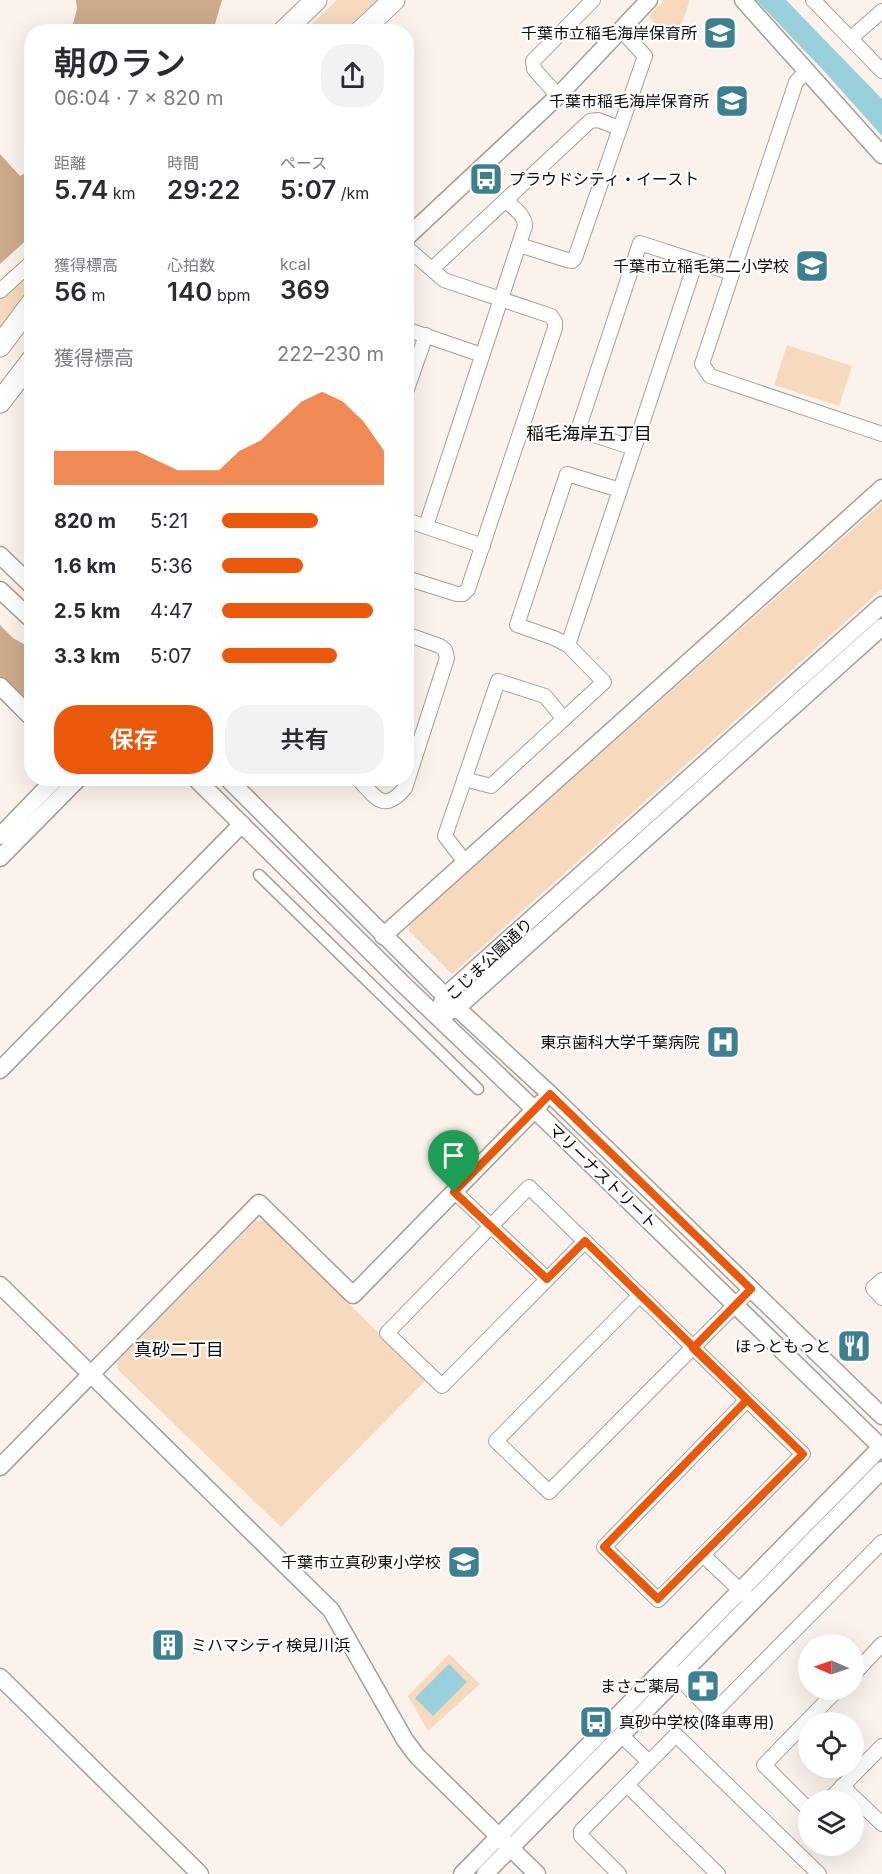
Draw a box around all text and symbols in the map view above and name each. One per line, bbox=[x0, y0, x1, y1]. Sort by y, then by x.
school or university icon: 千葉市立稲毛海岸保育所 bbox=[702, 15, 738, 51]
place label: 千葉市立稲毛海岸保育所 bbox=[521, 23, 697, 43]
text: 朝のラン bbox=[54, 43, 186, 83]
button: share bbox=[321, 44, 384, 107]
school or university icon: 千葉市稲毛海岸保育所 bbox=[714, 83, 750, 119]
text: 06:04 · 7 × 820 m bbox=[54, 86, 223, 110]
place label: 千葉市稲毛海岸保育所 bbox=[549, 91, 709, 111]
text: 距離 bbox=[54, 153, 86, 173]
text: 時間 bbox=[167, 153, 199, 173]
text: ペース bbox=[280, 153, 327, 173]
bus stop icon: プラウドシティ・イースト bbox=[468, 161, 504, 197]
place label: プラウドシティ・イースト bbox=[509, 169, 699, 189]
text: 5.74 bbox=[54, 174, 108, 205]
text: 29:22 bbox=[167, 174, 241, 205]
text: 5:07 bbox=[280, 174, 336, 205]
text: km bbox=[108, 183, 136, 203]
text: /km bbox=[336, 183, 369, 203]
school or university icon: 千葉市立稲毛第二小学校 bbox=[794, 248, 830, 284]
text: kcal bbox=[280, 254, 311, 274]
text: 獲得標高 bbox=[54, 255, 118, 275]
text: 心拍数 bbox=[167, 255, 215, 275]
place label: 千葉市立稲毛第二小学校 bbox=[613, 256, 789, 276]
text: 369 bbox=[280, 274, 330, 305]
text: 56 bbox=[54, 276, 87, 307]
text: 140 bbox=[167, 276, 212, 307]
text: m bbox=[87, 285, 106, 305]
text: bpm bbox=[212, 285, 251, 305]
text: 222–230 m bbox=[277, 342, 384, 366]
text: 獲得標高 bbox=[54, 346, 134, 370]
district label: 稲毛海岸五丁目 bbox=[526, 423, 652, 444]
text: 820 m bbox=[54, 509, 116, 533]
text: 5:21 bbox=[150, 509, 188, 533]
text: 1.6 km bbox=[54, 554, 116, 578]
text: 5:36 bbox=[150, 554, 193, 578]
text: 2.5 km bbox=[54, 599, 121, 623]
text: 4:47 bbox=[150, 599, 193, 623]
text: 3.3 km bbox=[54, 644, 120, 668]
text: 5:07 bbox=[150, 644, 191, 668]
button: 保存 bbox=[54, 705, 213, 774]
button: 共有 bbox=[225, 705, 384, 774]
street label: こじま公園通り bbox=[441, 913, 537, 1005]
hospital icon: 東京歯科大学千葉病院 bbox=[705, 1024, 741, 1060]
place label: 東京歯科大学千葉病院 bbox=[540, 1032, 700, 1052]
street label: マリーナストリート bbox=[544, 1119, 662, 1233]
pin bbox=[428, 1130, 479, 1192]
icon: arrive bbox=[437, 1139, 470, 1172]
restaurant icon: ほっともっと bbox=[836, 1328, 872, 1364]
place label: ほっともっと bbox=[735, 1336, 831, 1356]
district label: 真砂二丁目 bbox=[134, 1339, 224, 1360]
school or university icon: 千葉市立真砂東小学校 bbox=[446, 1544, 482, 1580]
place label: 千葉市立真砂東小学校 bbox=[281, 1552, 441, 1572]
building icon: ミハマシティ検見川浜 bbox=[150, 1627, 186, 1663]
north arrow bbox=[798, 1634, 864, 1700]
map controls bbox=[798, 1634, 864, 1856]
place label: ミハマシティ検見川浜 bbox=[191, 1635, 350, 1655]
pharmacy icon: まさご薬局 bbox=[685, 1668, 721, 1704]
place label: まさご薬局 bbox=[600, 1676, 680, 1696]
bus stop icon: 真砂中学校(降車専用) bbox=[578, 1704, 614, 1740]
place label: 真砂中学校(降車専用) bbox=[619, 1712, 775, 1732]
button: locate bbox=[798, 1712, 864, 1778]
button: layers bbox=[798, 1790, 864, 1856]

